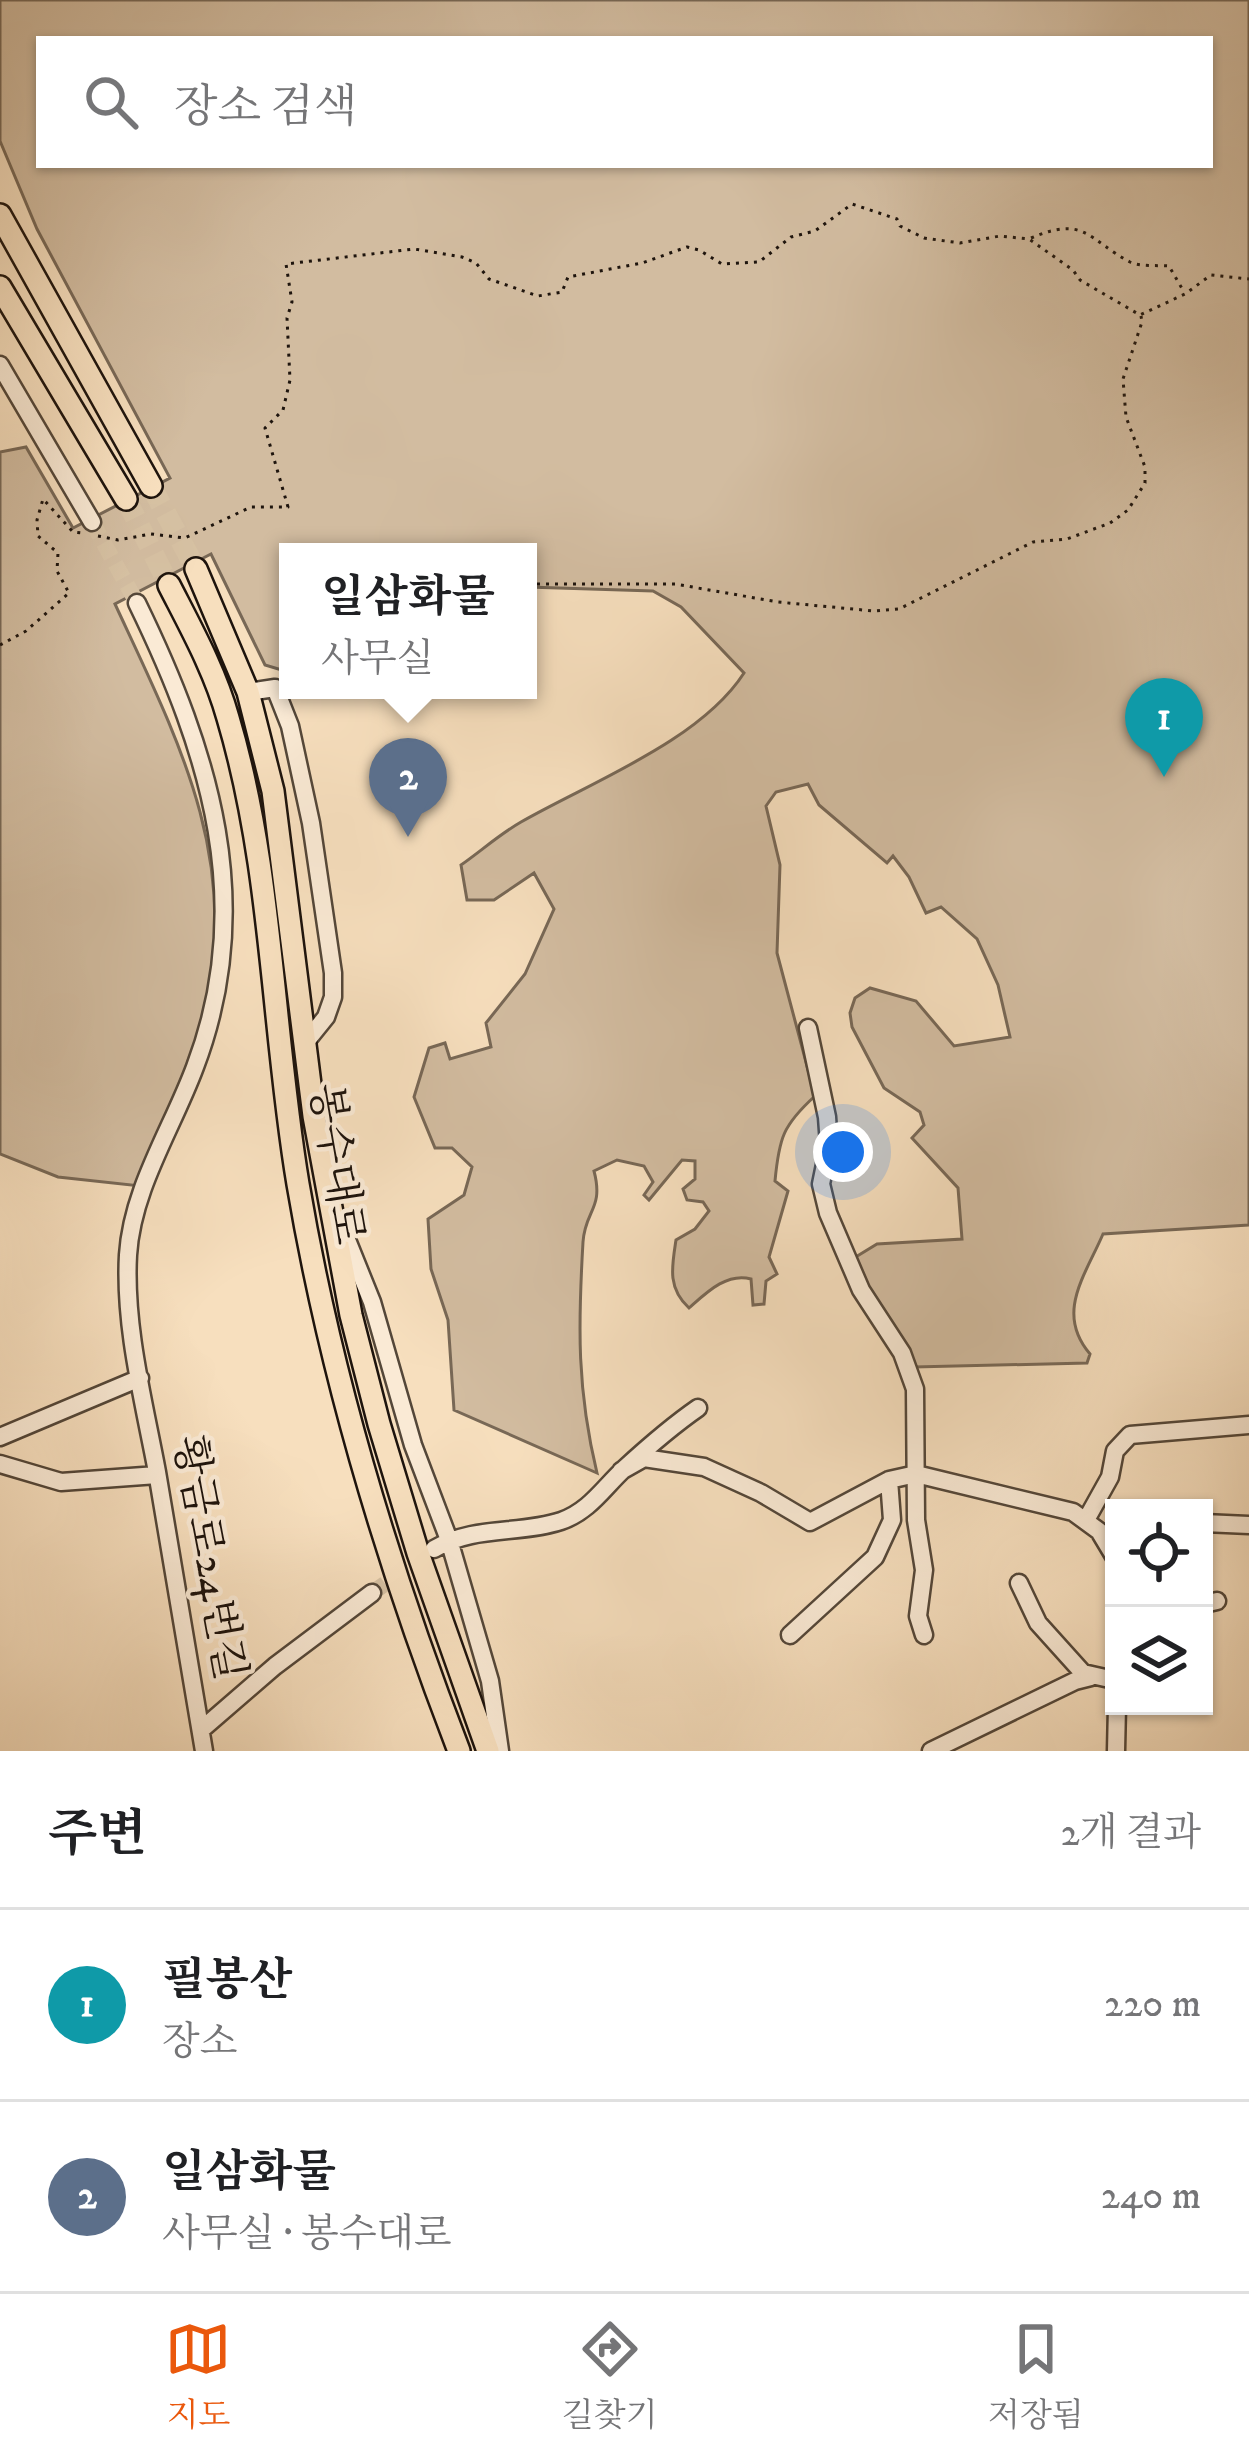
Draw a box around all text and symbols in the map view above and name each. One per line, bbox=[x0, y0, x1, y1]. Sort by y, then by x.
search box bbox=[36, 36, 1213, 168]
icon: search bbox=[78, 69, 144, 135]
text: 장소 검색 bbox=[174, 80, 358, 136]
popup bbox=[279, 543, 537, 699]
text: 일삼화물 bbox=[321, 570, 495, 626]
text: 사무실 bbox=[321, 635, 434, 684]
pin: 1 bbox=[1125, 678, 1203, 777]
pin: 2 bbox=[369, 738, 447, 837]
street label: 봉수대로 bbox=[298, 1080, 374, 1248]
your location bbox=[813, 1122, 873, 1182]
street label: 황금로24번길 bbox=[161, 1432, 255, 1684]
map controls bbox=[1105, 1499, 1213, 1715]
button: locate bbox=[1105, 1499, 1213, 1607]
button: layers bbox=[1105, 1607, 1213, 1715]
text: 주변 bbox=[48, 1803, 147, 1867]
text: 2개 결과 bbox=[1060, 1809, 1201, 1858]
text: 필봉산 bbox=[162, 1953, 292, 2009]
text: 1 bbox=[80, 1980, 94, 2029]
text: 220 m bbox=[1104, 1980, 1201, 2029]
text: 장소 bbox=[162, 2018, 237, 2067]
text: 일삼화물 bbox=[162, 2145, 336, 2201]
text: 2 bbox=[77, 2172, 97, 2221]
text: 240 m bbox=[1101, 2172, 1201, 2221]
text: 사무실 · 봉수대로 bbox=[162, 2210, 452, 2259]
tab: 지도 bbox=[165, 2316, 231, 2437]
tab: 길찾기 bbox=[562, 2316, 657, 2437]
tab: 저장됨 bbox=[988, 2316, 1084, 2437]

